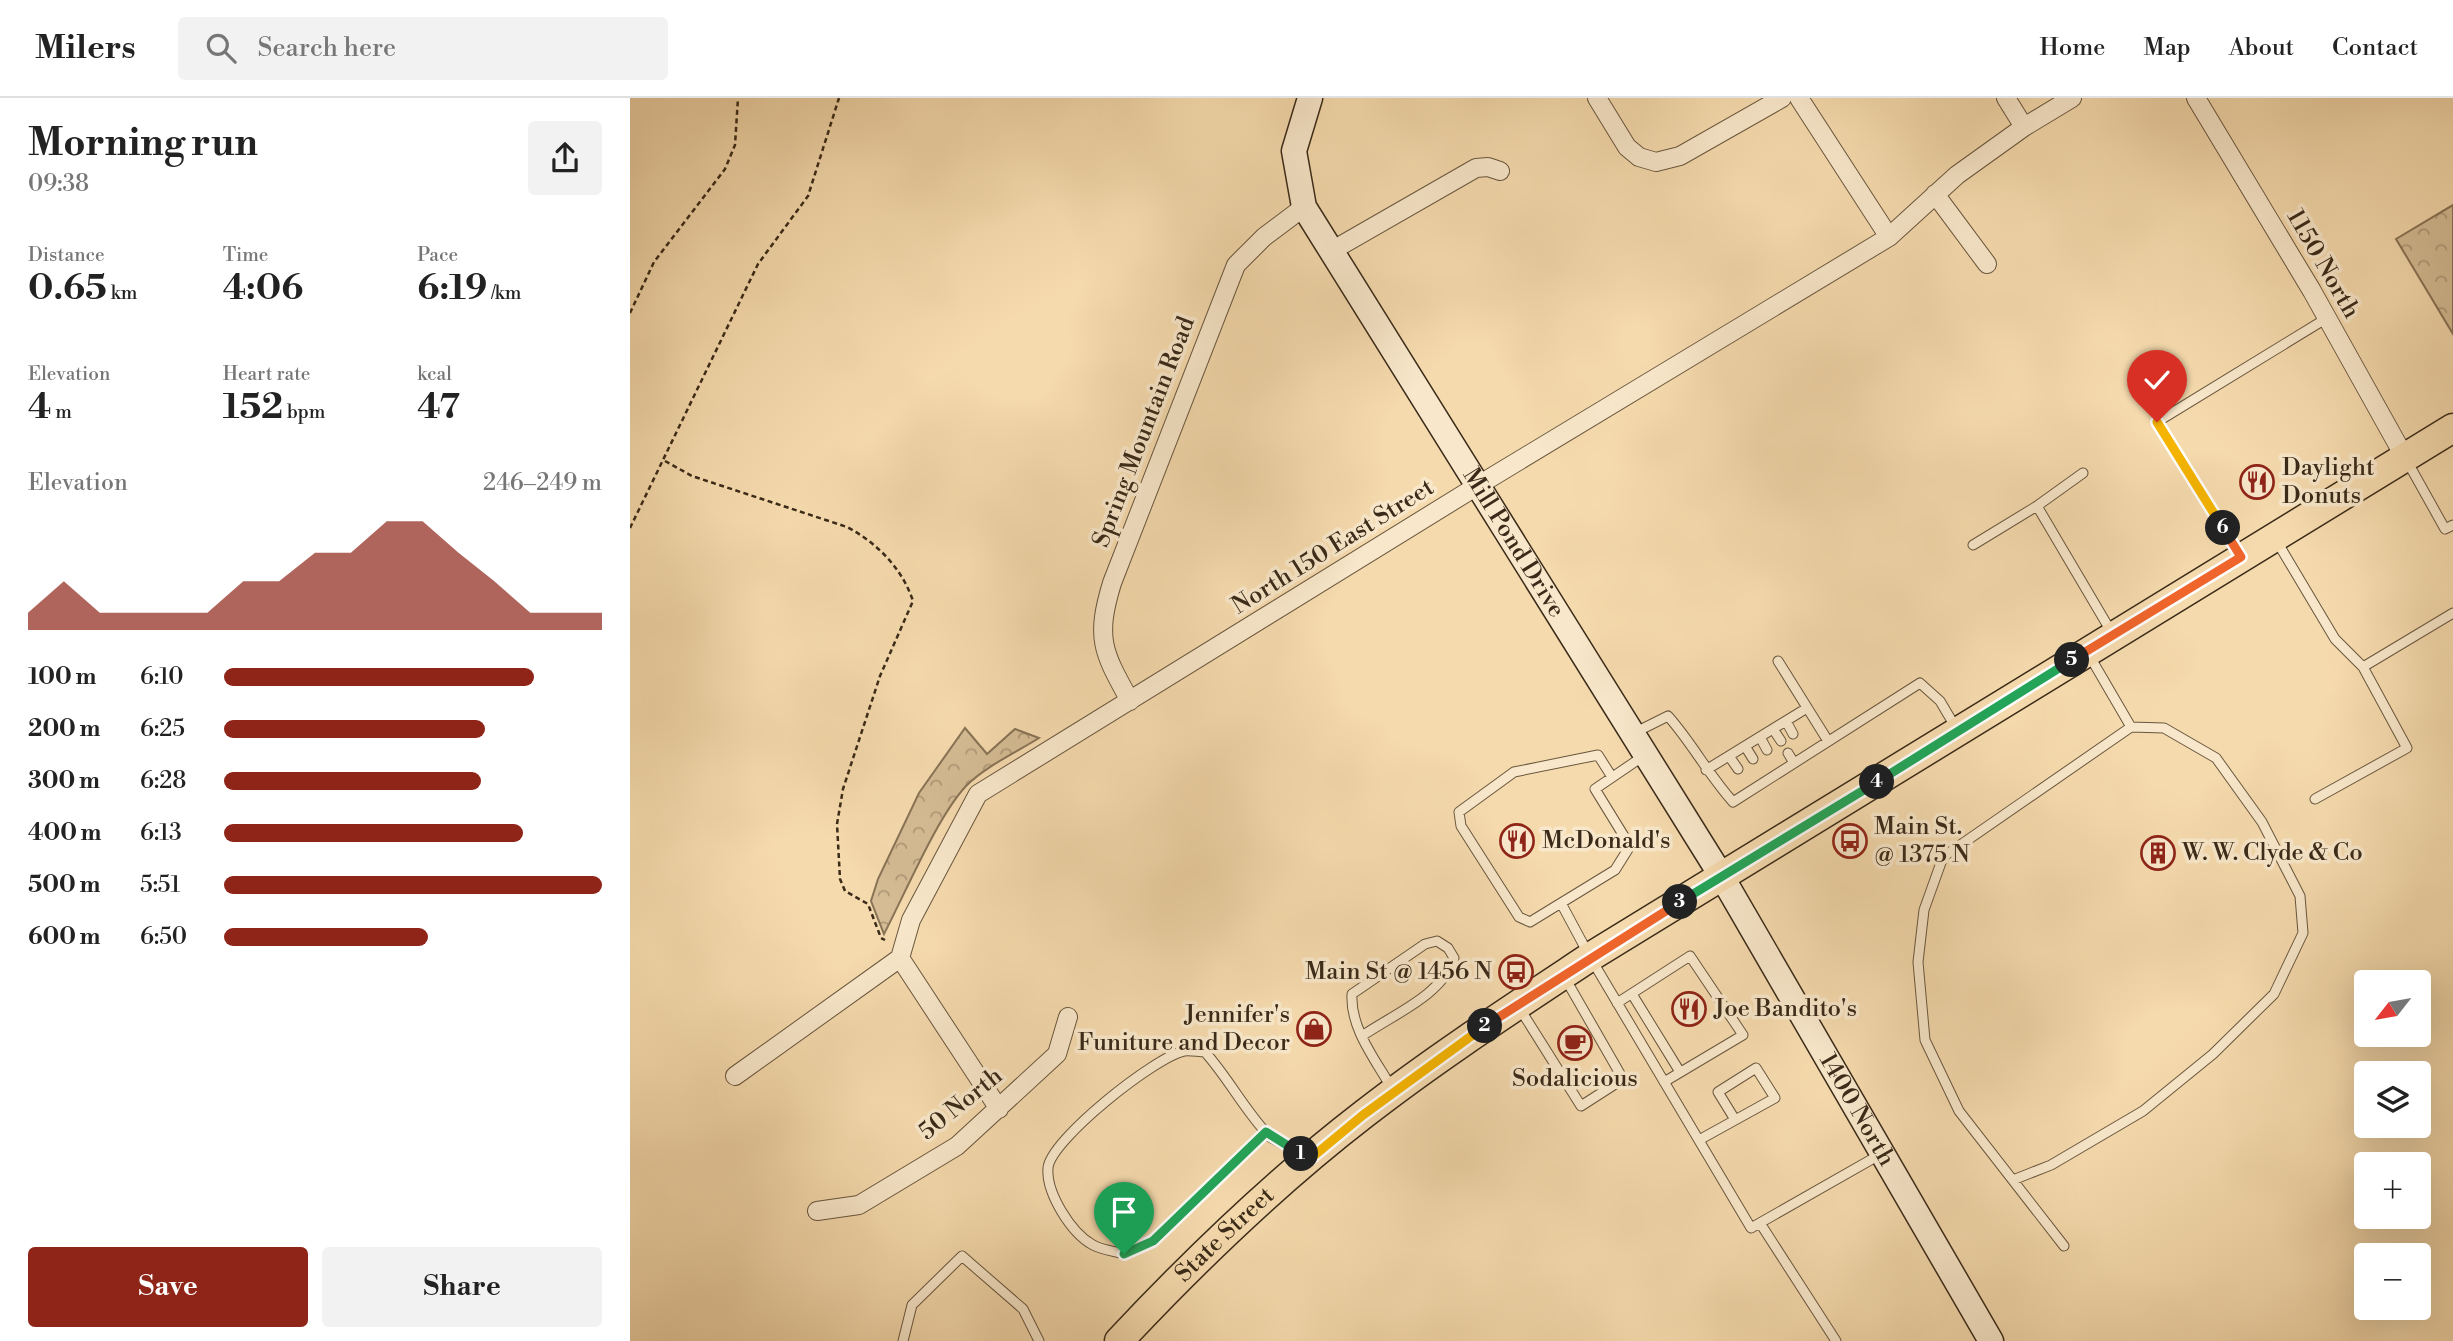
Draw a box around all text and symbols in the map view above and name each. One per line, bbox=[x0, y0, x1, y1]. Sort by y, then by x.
search box bbox=[178, 17, 668, 80]
text: Milers bbox=[35, 28, 136, 69]
icon: search bbox=[202, 29, 240, 67]
text: Search here bbox=[258, 32, 396, 64]
text: Home bbox=[2040, 33, 2105, 63]
text: Map bbox=[2143, 33, 2191, 63]
text: About bbox=[2229, 33, 2294, 63]
text: Contact bbox=[2332, 33, 2418, 63]
text: Morning run bbox=[28, 120, 258, 167]
button: share bbox=[528, 121, 602, 195]
text: 09:38 bbox=[28, 170, 89, 198]
street label: 1150 North bbox=[2280, 204, 2366, 324]
text: Distance bbox=[28, 243, 105, 267]
text: Time bbox=[223, 243, 268, 267]
text: Pace bbox=[417, 243, 458, 267]
text: 0.65 bbox=[28, 267, 107, 310]
text: 4:06 bbox=[223, 267, 303, 310]
text: 6:19 bbox=[417, 267, 487, 310]
text: km bbox=[107, 281, 137, 305]
text: /km bbox=[487, 281, 521, 305]
street label: Spring Mountain Road bbox=[1086, 312, 1202, 552]
pin bbox=[2127, 350, 2187, 422]
icon: check bbox=[2138, 361, 2176, 399]
text: Elevation bbox=[28, 362, 110, 386]
text: Heart rate bbox=[223, 362, 310, 386]
text: kcal bbox=[417, 362, 452, 386]
text: 4 bbox=[28, 386, 51, 429]
text: 152 bbox=[223, 386, 283, 429]
text: 47 bbox=[417, 386, 460, 429]
text: m bbox=[51, 400, 72, 424]
text: bpm bbox=[283, 400, 325, 424]
place label: Daylight Donuts bbox=[2282, 453, 2375, 511]
street label: Mill Pond Drive bbox=[1456, 462, 1571, 623]
restaurant icon: Daylight Donuts bbox=[2238, 463, 2276, 501]
text: Elevation bbox=[28, 469, 128, 497]
text: 246–249 m bbox=[483, 469, 602, 497]
street label: North 150 East Street bbox=[1226, 472, 1440, 621]
pin: 6 bbox=[2206, 510, 2240, 546]
text: 6 bbox=[2217, 515, 2228, 539]
pin: 5 bbox=[2054, 642, 2090, 678]
text: 5 bbox=[2066, 647, 2077, 671]
text: 100 m bbox=[28, 663, 96, 691]
text: 6:10 bbox=[140, 663, 184, 691]
text: 200 m bbox=[28, 715, 100, 743]
text: 6:25 bbox=[140, 715, 185, 743]
pin: 4 bbox=[1860, 764, 1894, 800]
text: 300 m bbox=[28, 767, 100, 795]
text: 6:28 bbox=[140, 767, 186, 795]
text: 4 bbox=[1870, 769, 1883, 793]
place label: Main St. @ 1375 N bbox=[1874, 812, 1970, 870]
text: 400 m bbox=[28, 819, 101, 847]
text: 6:13 bbox=[140, 819, 182, 847]
restaurant icon: McDonald's bbox=[1498, 822, 1536, 860]
bus stop icon: Main St. @ 1375 N bbox=[1831, 822, 1869, 860]
place label: McDonald's bbox=[1542, 826, 1671, 856]
building icon: W. W. Clyde & Co bbox=[2139, 834, 2177, 872]
place label: W. W. Clyde & Co bbox=[2181, 838, 2363, 868]
text: 500 m bbox=[28, 871, 100, 899]
text: 5:51 bbox=[140, 871, 180, 899]
pin: 3 bbox=[1662, 884, 1698, 920]
text: 3 bbox=[1674, 889, 1685, 913]
text: 600 m bbox=[28, 923, 101, 951]
text: 6:50 bbox=[140, 923, 187, 951]
bus stop icon: Main St @ 1456 N bbox=[1497, 953, 1535, 991]
place label: Main St @ 1456 N bbox=[1305, 957, 1492, 987]
north arrow bbox=[2354, 970, 2431, 1046]
map controls bbox=[2354, 970, 2431, 1320]
restaurant icon: Joe Bandito's bbox=[1670, 990, 1708, 1028]
place label: Joe Bandito's bbox=[1713, 994, 1857, 1024]
place label: Jennifer's Funiture and Decor bbox=[1078, 1000, 1290, 1058]
pin: 2 bbox=[1468, 1009, 1502, 1044]
shop icon: Jennifer's Funiture and Decor bbox=[1295, 1010, 1333, 1048]
text: 2 bbox=[1479, 1013, 1490, 1037]
cafe icon: Sodalicious bbox=[1556, 1024, 1594, 1062]
street label: 1400 North bbox=[1812, 1048, 1901, 1172]
street label: 50 North bbox=[913, 1061, 1009, 1147]
button: layers bbox=[2354, 1061, 2431, 1138]
place label: Sodalicious bbox=[1512, 1064, 1638, 1094]
pin: 1 bbox=[1284, 1136, 1318, 1172]
text: 1 bbox=[1296, 1141, 1305, 1165]
button: + bbox=[2354, 1152, 2431, 1229]
street label: State Street bbox=[1169, 1180, 1281, 1289]
pin bbox=[1094, 1182, 1154, 1254]
icon: arrive bbox=[1105, 1193, 1143, 1231]
button: − bbox=[2354, 1243, 2431, 1320]
button: Save bbox=[28, 1247, 308, 1327]
button: Share bbox=[322, 1247, 602, 1327]

